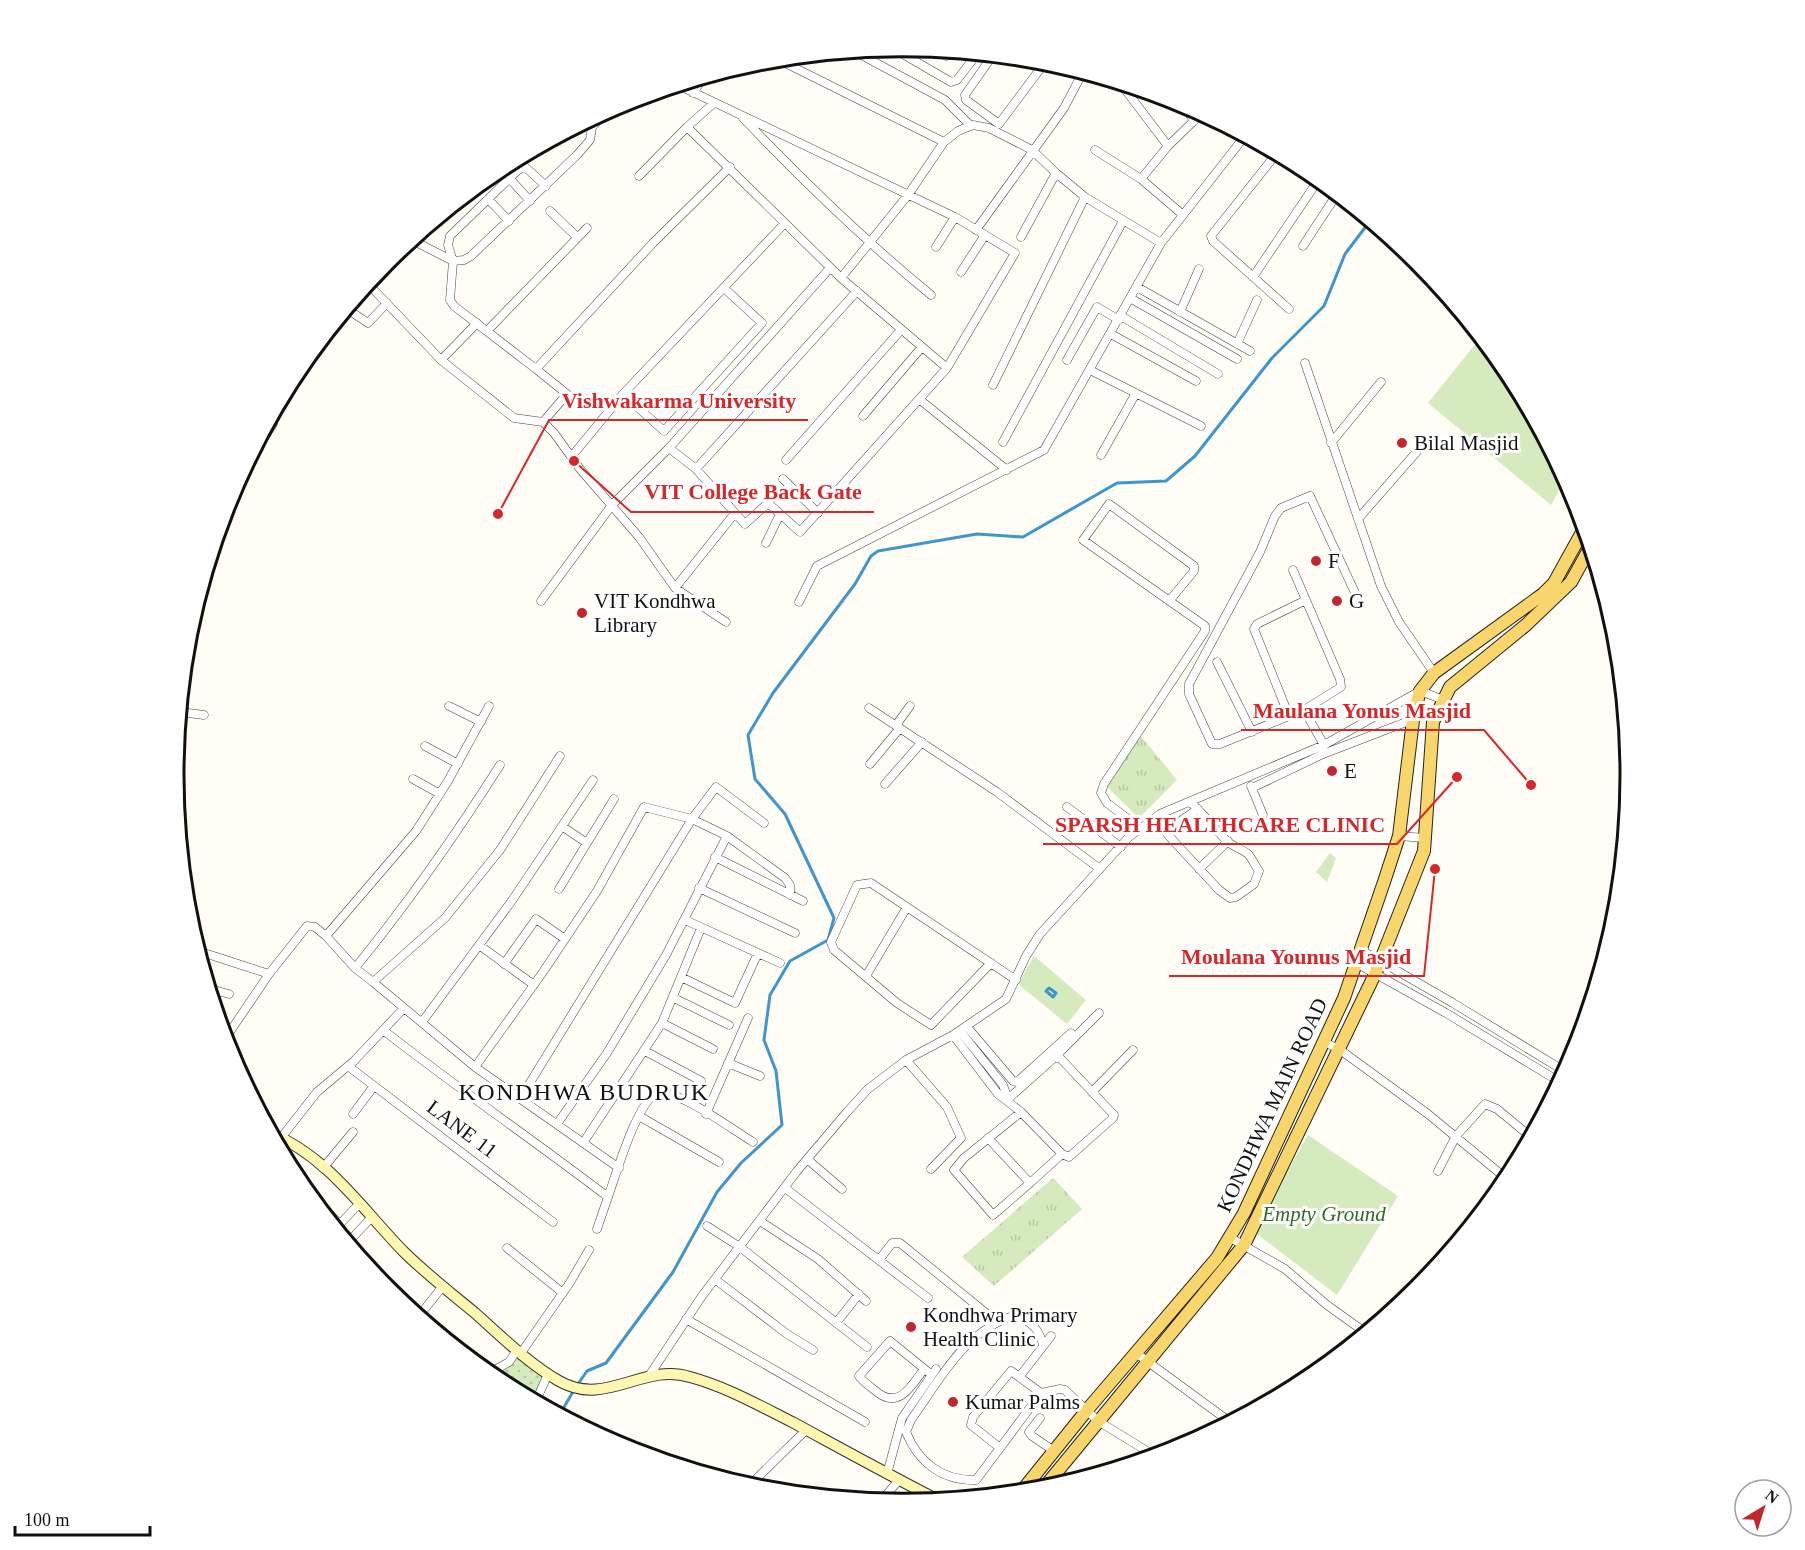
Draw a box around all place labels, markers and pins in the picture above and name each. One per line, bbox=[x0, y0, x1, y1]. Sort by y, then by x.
callout: Vishwakarma University bbox=[549, 380, 808, 420]
place label: Bilal Masjid bbox=[1414, 431, 1519, 455]
marker: Bilal Masjid bbox=[1395, 436, 1409, 450]
callout: VIT College Back Gate bbox=[631, 472, 874, 512]
place label: F bbox=[1328, 549, 1340, 573]
marker: F bbox=[1309, 554, 1323, 568]
place label: VIT Kondhwa Library bbox=[594, 589, 716, 637]
place label: G bbox=[1349, 589, 1364, 613]
marker: G bbox=[1330, 594, 1344, 608]
marker: VIT Kondhwa Library bbox=[575, 606, 589, 620]
callout: Maulana Yonus Masjid bbox=[1241, 690, 1484, 730]
place label: E bbox=[1344, 759, 1357, 783]
marker: E bbox=[1325, 764, 1339, 778]
callout: SPARSH HEALTHCARE CLINIC bbox=[1043, 804, 1397, 844]
callout: Moulana Younus Masjid bbox=[1169, 936, 1424, 976]
place label: Kondhwa Primary Health Clinic bbox=[923, 1303, 1078, 1351]
marker: Kondhwa Primary Health Clinic bbox=[904, 1320, 918, 1334]
place label: Kumar Palms bbox=[965, 1390, 1080, 1414]
marker: Kumar Palms bbox=[946, 1395, 960, 1409]

